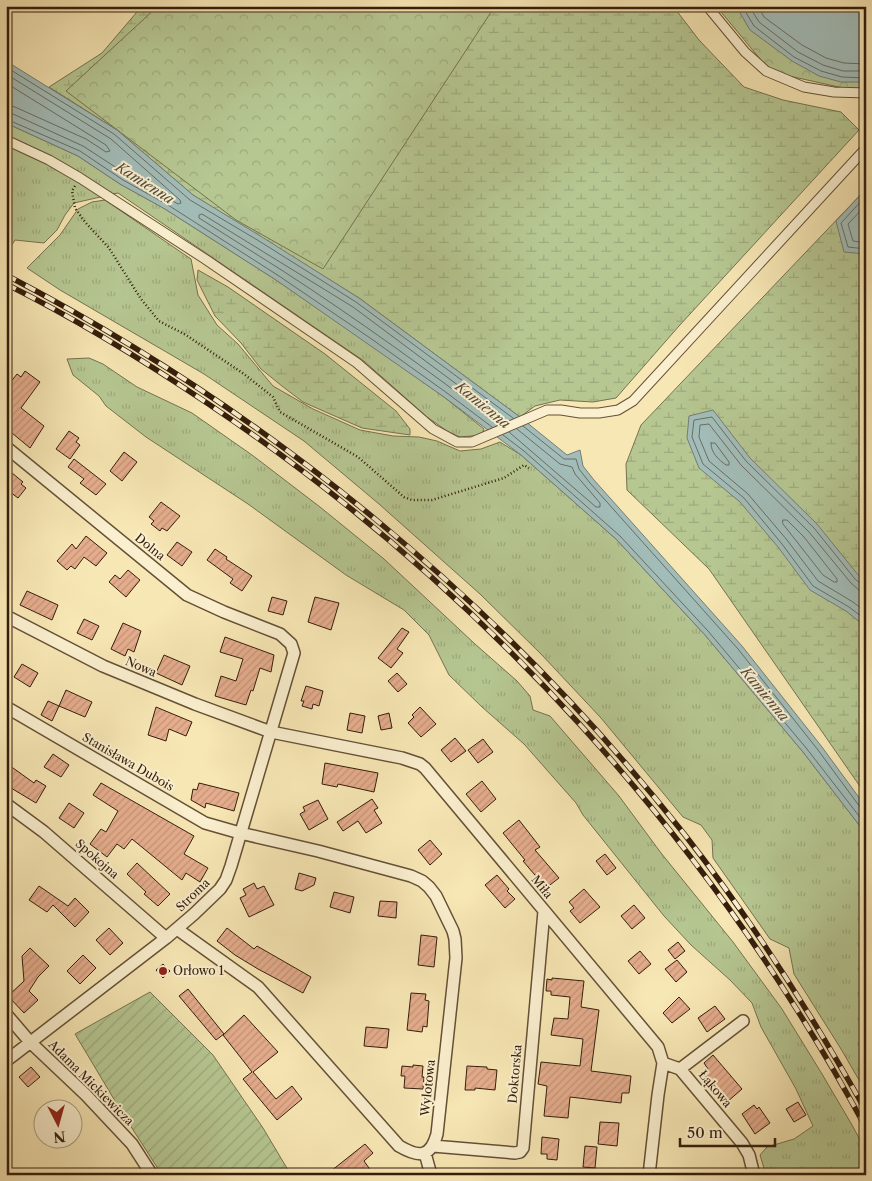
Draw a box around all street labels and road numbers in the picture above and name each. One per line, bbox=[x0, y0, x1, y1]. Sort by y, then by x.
street label: Dolna bbox=[132, 530, 169, 564]
street label: Nowa bbox=[123, 653, 160, 680]
street label: Stanisława Dubois bbox=[80, 729, 177, 794]
street label: Spokojna bbox=[72, 836, 123, 882]
street label: Miła bbox=[528, 872, 557, 902]
street label: Stroma bbox=[173, 874, 213, 914]
street label: Adama Mickiewicza bbox=[45, 1036, 138, 1129]
street label: Doktorska bbox=[504, 1043, 525, 1104]
street label: Wylotowa bbox=[417, 1058, 438, 1118]
street label: Łąkowa bbox=[696, 1067, 736, 1111]

